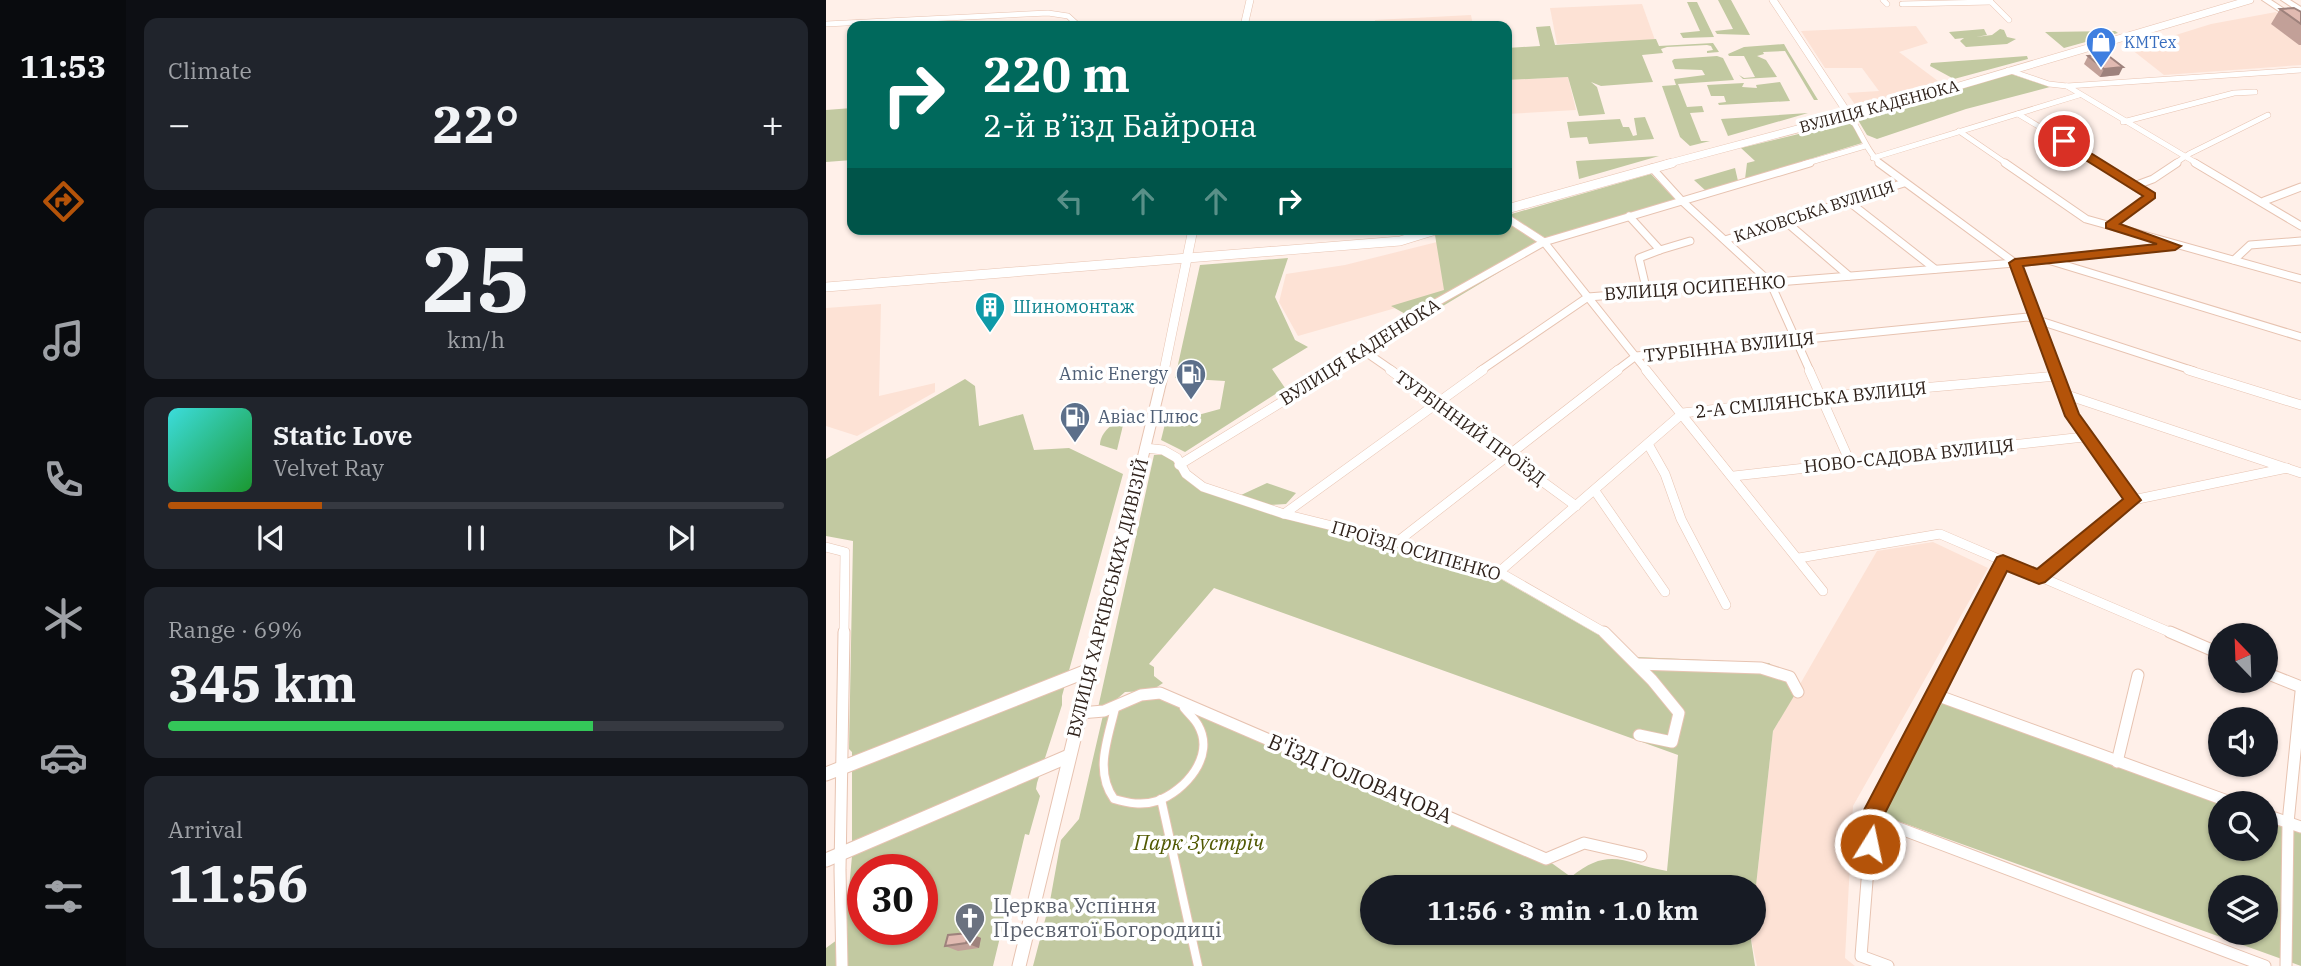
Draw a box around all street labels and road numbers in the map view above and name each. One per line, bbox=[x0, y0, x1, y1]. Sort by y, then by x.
street label: ВУЛИЦЯ КАДЕНЮКА bbox=[1797, 75, 1961, 137]
street label: КАХОВСЬКА ВУЛИЦЯ bbox=[1731, 176, 1897, 246]
street label: ВУЛИЦЯ ОСИПЕНКО bbox=[1603, 270, 1787, 305]
street label: ВУЛИЦЯ КАДЕНЮКА bbox=[1275, 293, 1445, 410]
street label: ТУРБІННА ВУЛИЦЯ bbox=[1642, 326, 1815, 367]
street label: ТУРБІННИЙ ПРОЇЗД bbox=[1390, 365, 1550, 490]
street label: 2-А СМІЛЯНСЬКА ВУЛИЦЯ bbox=[1694, 376, 1928, 423]
street label: НОВО-САДОВА ВУЛИЦЯ bbox=[1803, 433, 2015, 478]
street label: ВУЛИЦЯ ХАРКІВСЬКИХ ДИВІЗІЙ bbox=[1062, 456, 1153, 740]
street label: ПРОЇЗД ОСИПЕНКО bbox=[1329, 515, 1504, 586]
street label: В'ЇЗД ГОЛОВАЧОВА bbox=[1264, 727, 1457, 830]

